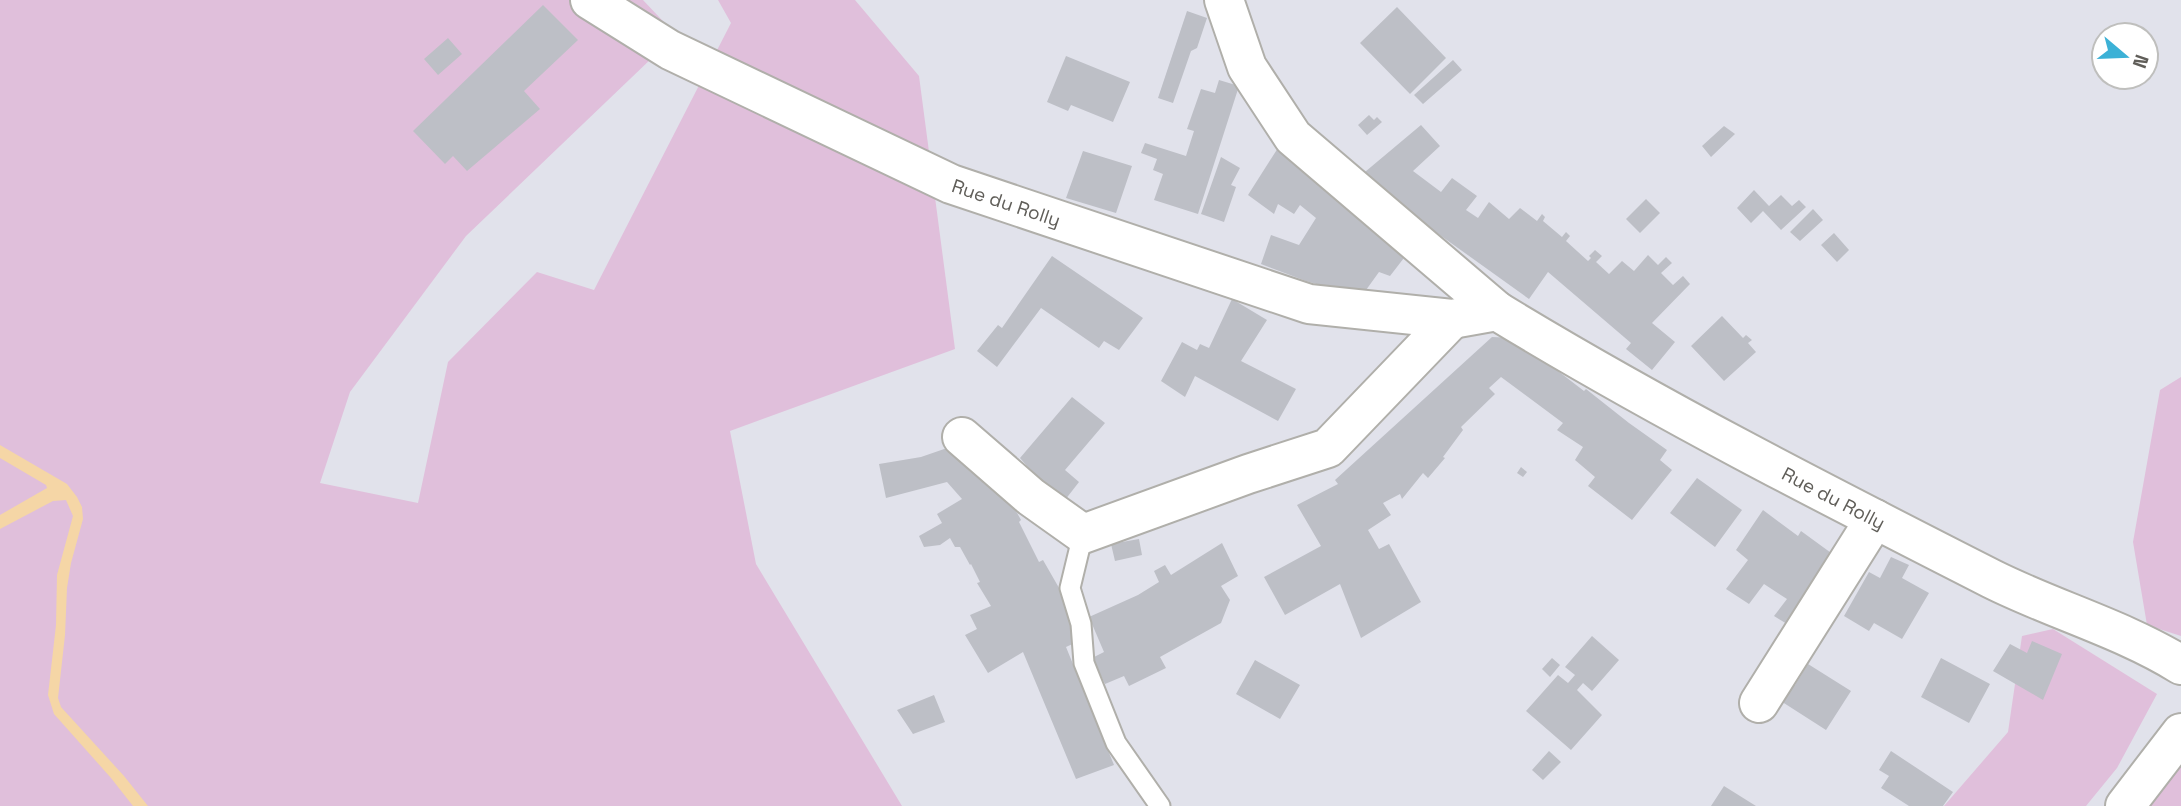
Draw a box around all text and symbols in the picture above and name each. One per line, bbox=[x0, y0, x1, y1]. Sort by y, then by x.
north arrow bbox=[2090, 21, 2160, 91]
text: N bbox=[2127, 51, 2154, 71]
street label: Rue du Rolly bbox=[949, 173, 1064, 232]
street label: Rue du Rolly bbox=[1778, 461, 1890, 535]

